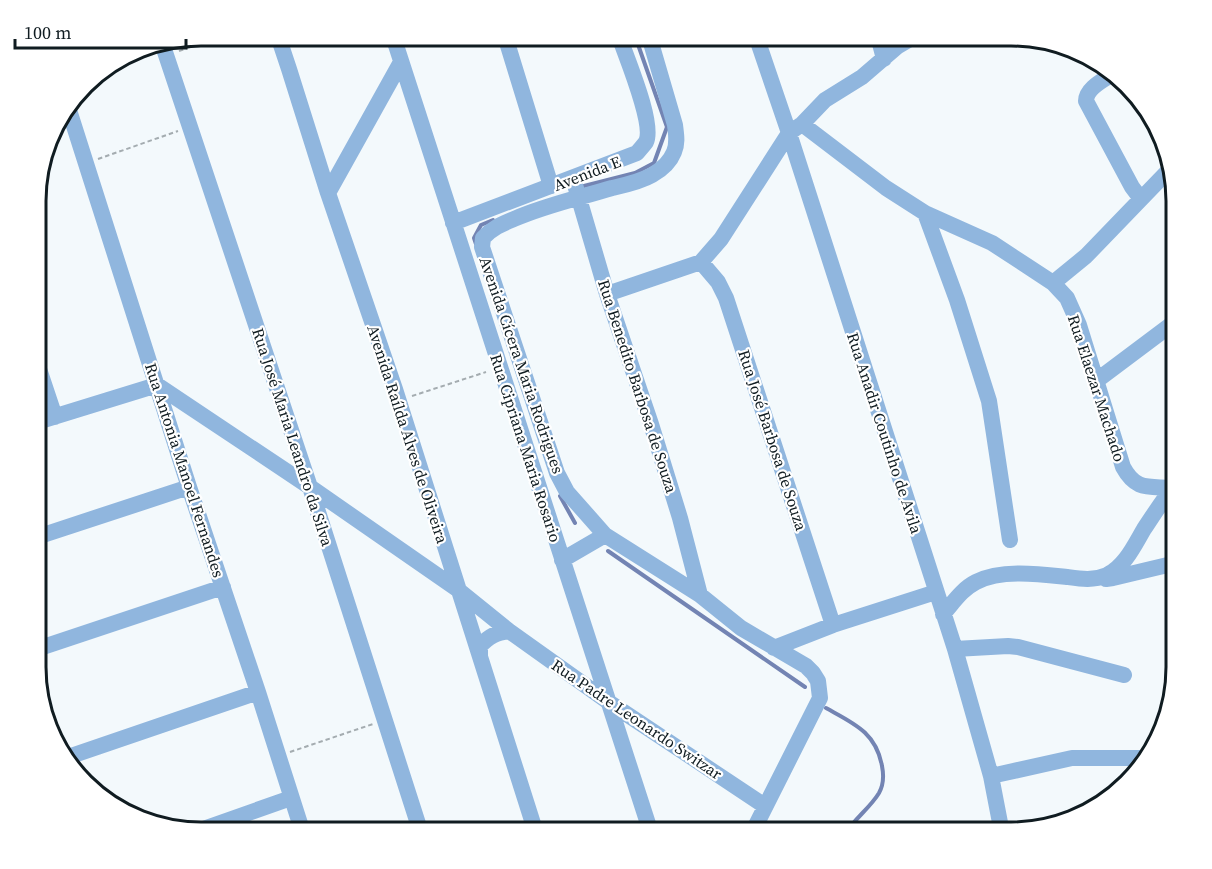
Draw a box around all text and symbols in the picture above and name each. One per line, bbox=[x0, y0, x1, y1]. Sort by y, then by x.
scale bar bbox=[15, 12, 186, 50]
text: 100 m bbox=[24, 20, 71, 45]
street label: Avenida E bbox=[550, 150, 624, 196]
street label: Avenida Cícera Maria Rodrigues bbox=[474, 254, 570, 476]
street label: Rua Benedito Barbosa de Souza bbox=[593, 276, 683, 496]
street label: Rua Elaezar Machado bbox=[1063, 312, 1131, 465]
street label: Avenida Raílda Alves de Oliveira bbox=[362, 322, 454, 547]
street label: Rua José Maria Leandro da Silva bbox=[247, 325, 339, 550]
street label: Rua Anadir Coutinho de Avila bbox=[842, 330, 928, 537]
street label: Rua José Barbosa de Souza bbox=[733, 347, 813, 534]
street label: Rua Cipriana Maria Rosario bbox=[485, 351, 567, 545]
street label: Rua Antonia Manoel Fernandes bbox=[140, 360, 230, 580]
street label: Rua Padre Leonardo Switzar bbox=[547, 654, 727, 785]

